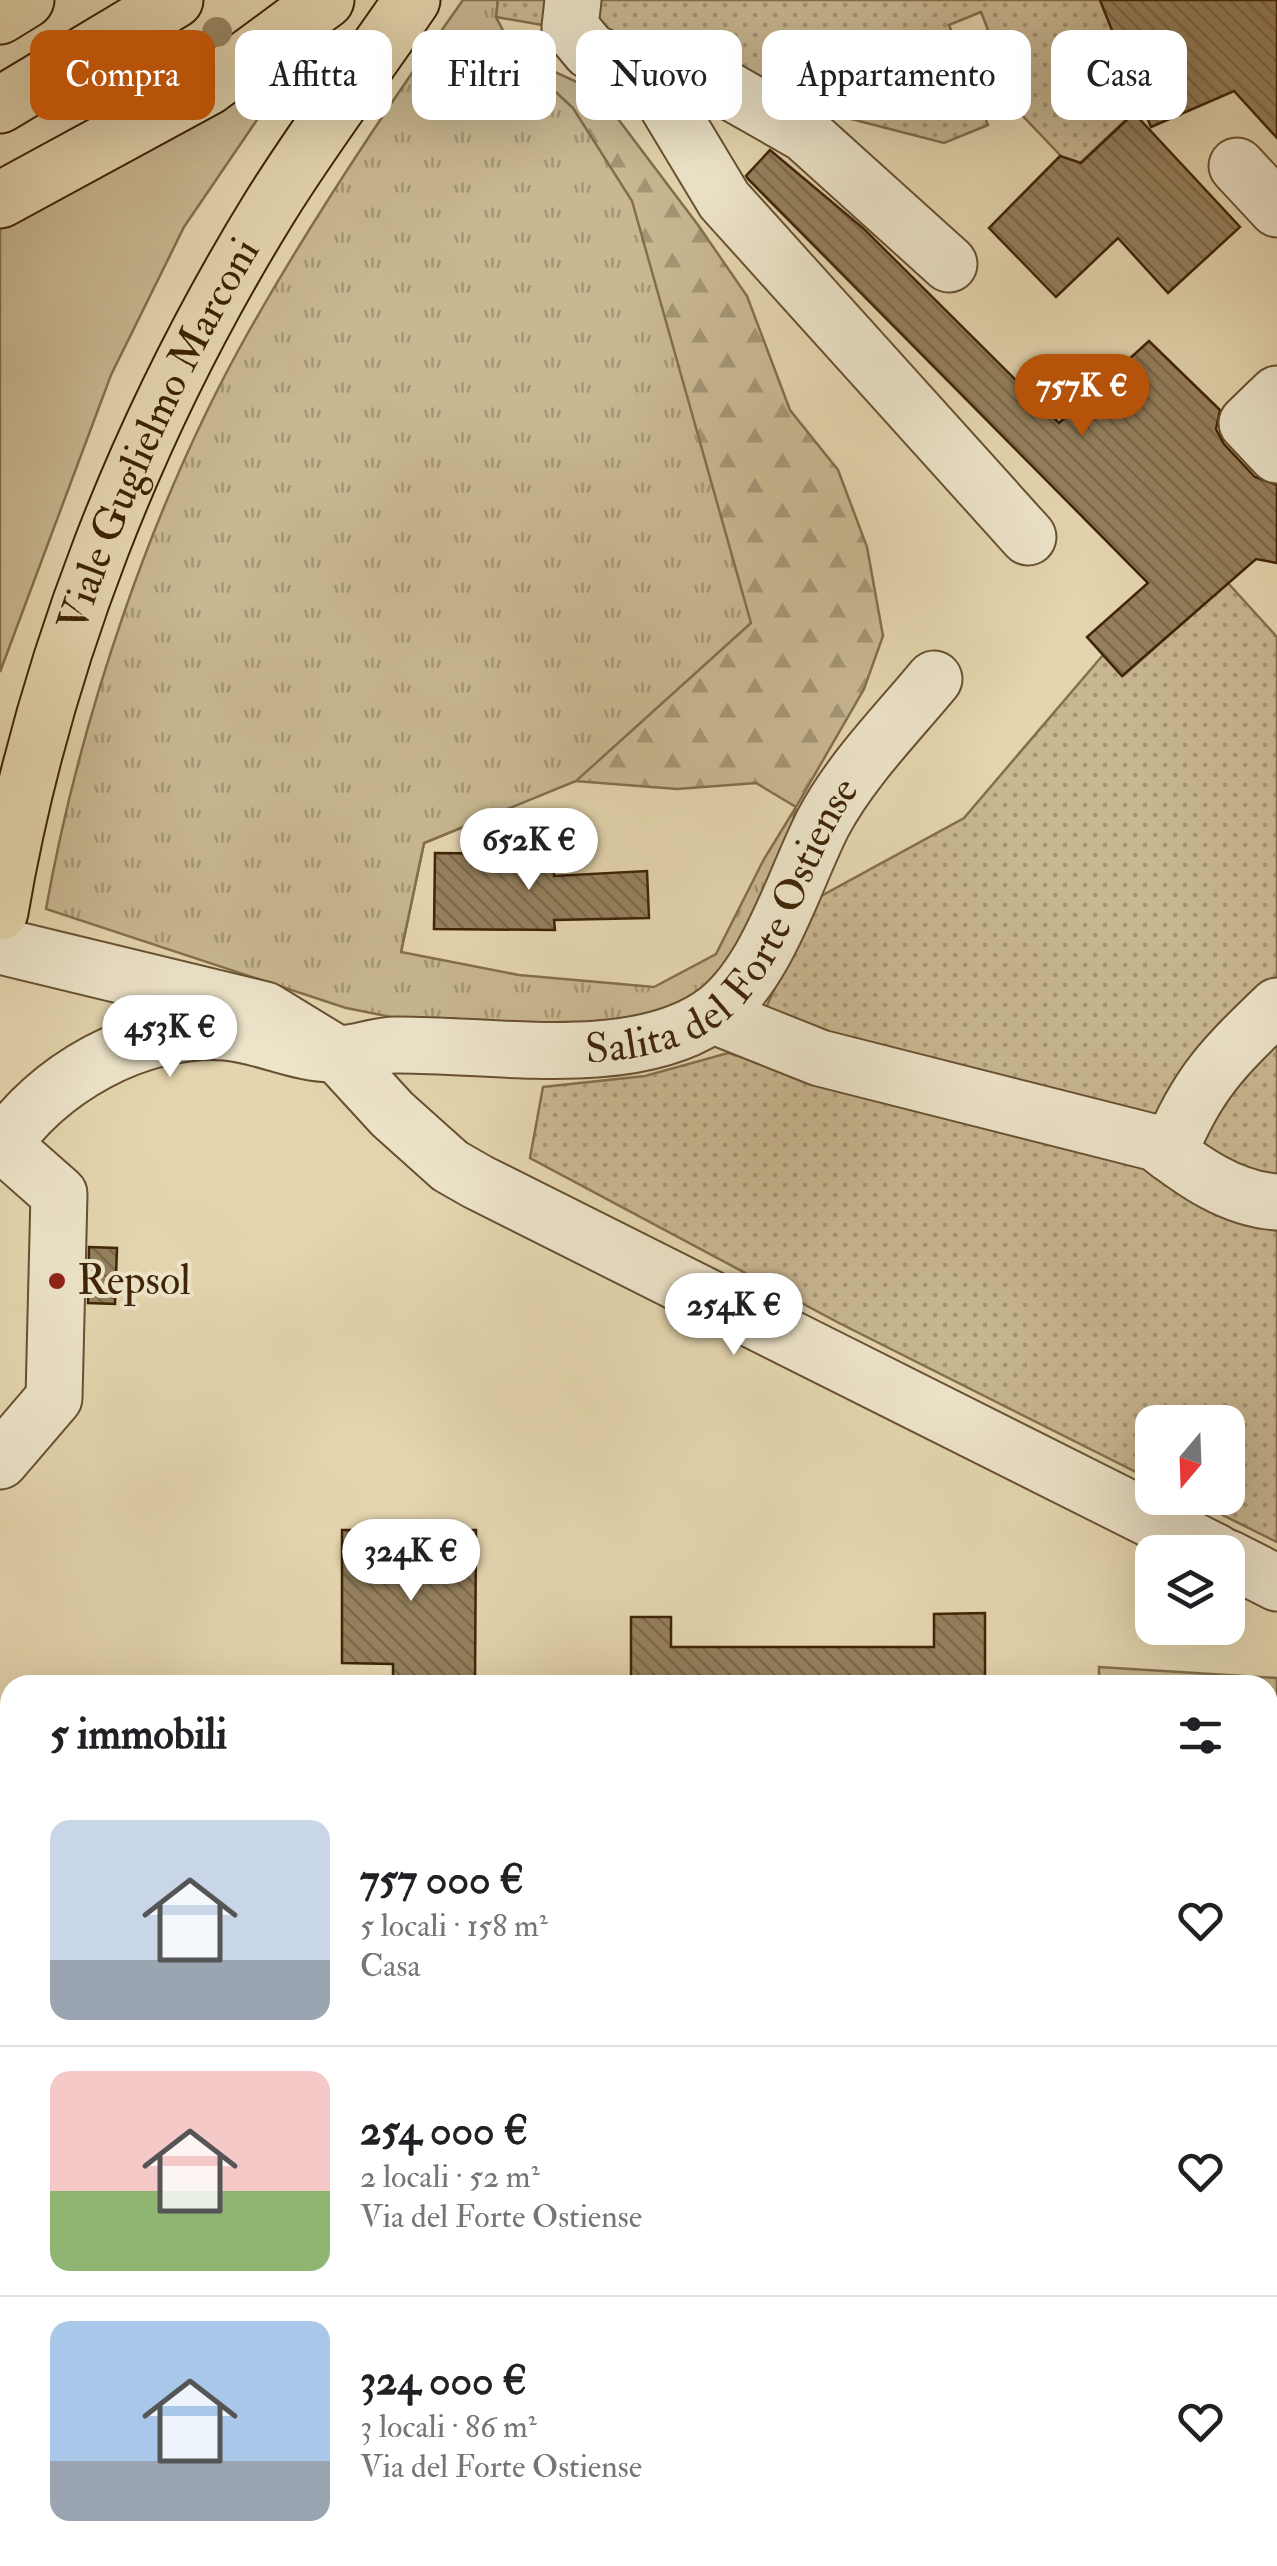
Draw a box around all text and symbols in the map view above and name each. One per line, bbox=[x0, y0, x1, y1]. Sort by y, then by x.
chip: Compra bbox=[30, 30, 215, 120]
chip: Affitta bbox=[235, 30, 392, 120]
chip: Filtri bbox=[412, 30, 556, 120]
chip: Nuovo bbox=[576, 30, 742, 120]
chip: Appartamento bbox=[762, 30, 1031, 120]
chip: Casa bbox=[1051, 30, 1187, 120]
street label: Viale Guglielmo Marconi bbox=[47, 229, 271, 638]
pin: 757K € bbox=[1001, 354, 1163, 439]
text: 757K € bbox=[1036, 366, 1128, 406]
street label: Salita del Forte Ostiense bbox=[584, 767, 870, 1076]
pin: 652K € bbox=[448, 808, 610, 893]
text: 652K € bbox=[482, 820, 576, 860]
pin: 453K € bbox=[89, 995, 251, 1080]
text: 453K € bbox=[124, 1007, 216, 1047]
place label: Repsol bbox=[77, 1255, 191, 1307]
marker: Repsol bbox=[46, 1270, 68, 1292]
pin: 254K € bbox=[653, 1273, 815, 1358]
text: 254K € bbox=[687, 1285, 781, 1325]
north arrow bbox=[1135, 1405, 1245, 1515]
map controls bbox=[1135, 1405, 1245, 1645]
pin: 324K € bbox=[330, 1519, 492, 1604]
text: 324K € bbox=[364, 1531, 458, 1571]
button: layers bbox=[1135, 1535, 1245, 1645]
icon: filters bbox=[1173, 1708, 1228, 1763]
text: 5 immobili bbox=[50, 1709, 227, 1761]
text: 757 000 € bbox=[360, 1854, 524, 1906]
icon: home bbox=[130, 1860, 250, 1980]
icon: heart bbox=[1173, 1893, 1228, 1948]
text: 5 locali · 158 m² bbox=[360, 1906, 548, 1946]
text: Casa bbox=[360, 1946, 421, 1986]
text: 254 000 € bbox=[360, 2105, 528, 2157]
icon: home bbox=[130, 2111, 250, 2231]
icon: heart bbox=[1173, 2144, 1228, 2199]
text: 2 locali · 52 m² bbox=[360, 2157, 540, 2197]
text: Via del Forte Ostiense bbox=[360, 2197, 642, 2237]
text: 324 000 € bbox=[360, 2355, 527, 2407]
icon: home bbox=[130, 2361, 250, 2481]
icon: heart bbox=[1173, 2394, 1228, 2449]
text: 3 locali · 86 m² bbox=[360, 2407, 537, 2447]
text: Via del Forte Ostiense bbox=[360, 2447, 642, 2487]

